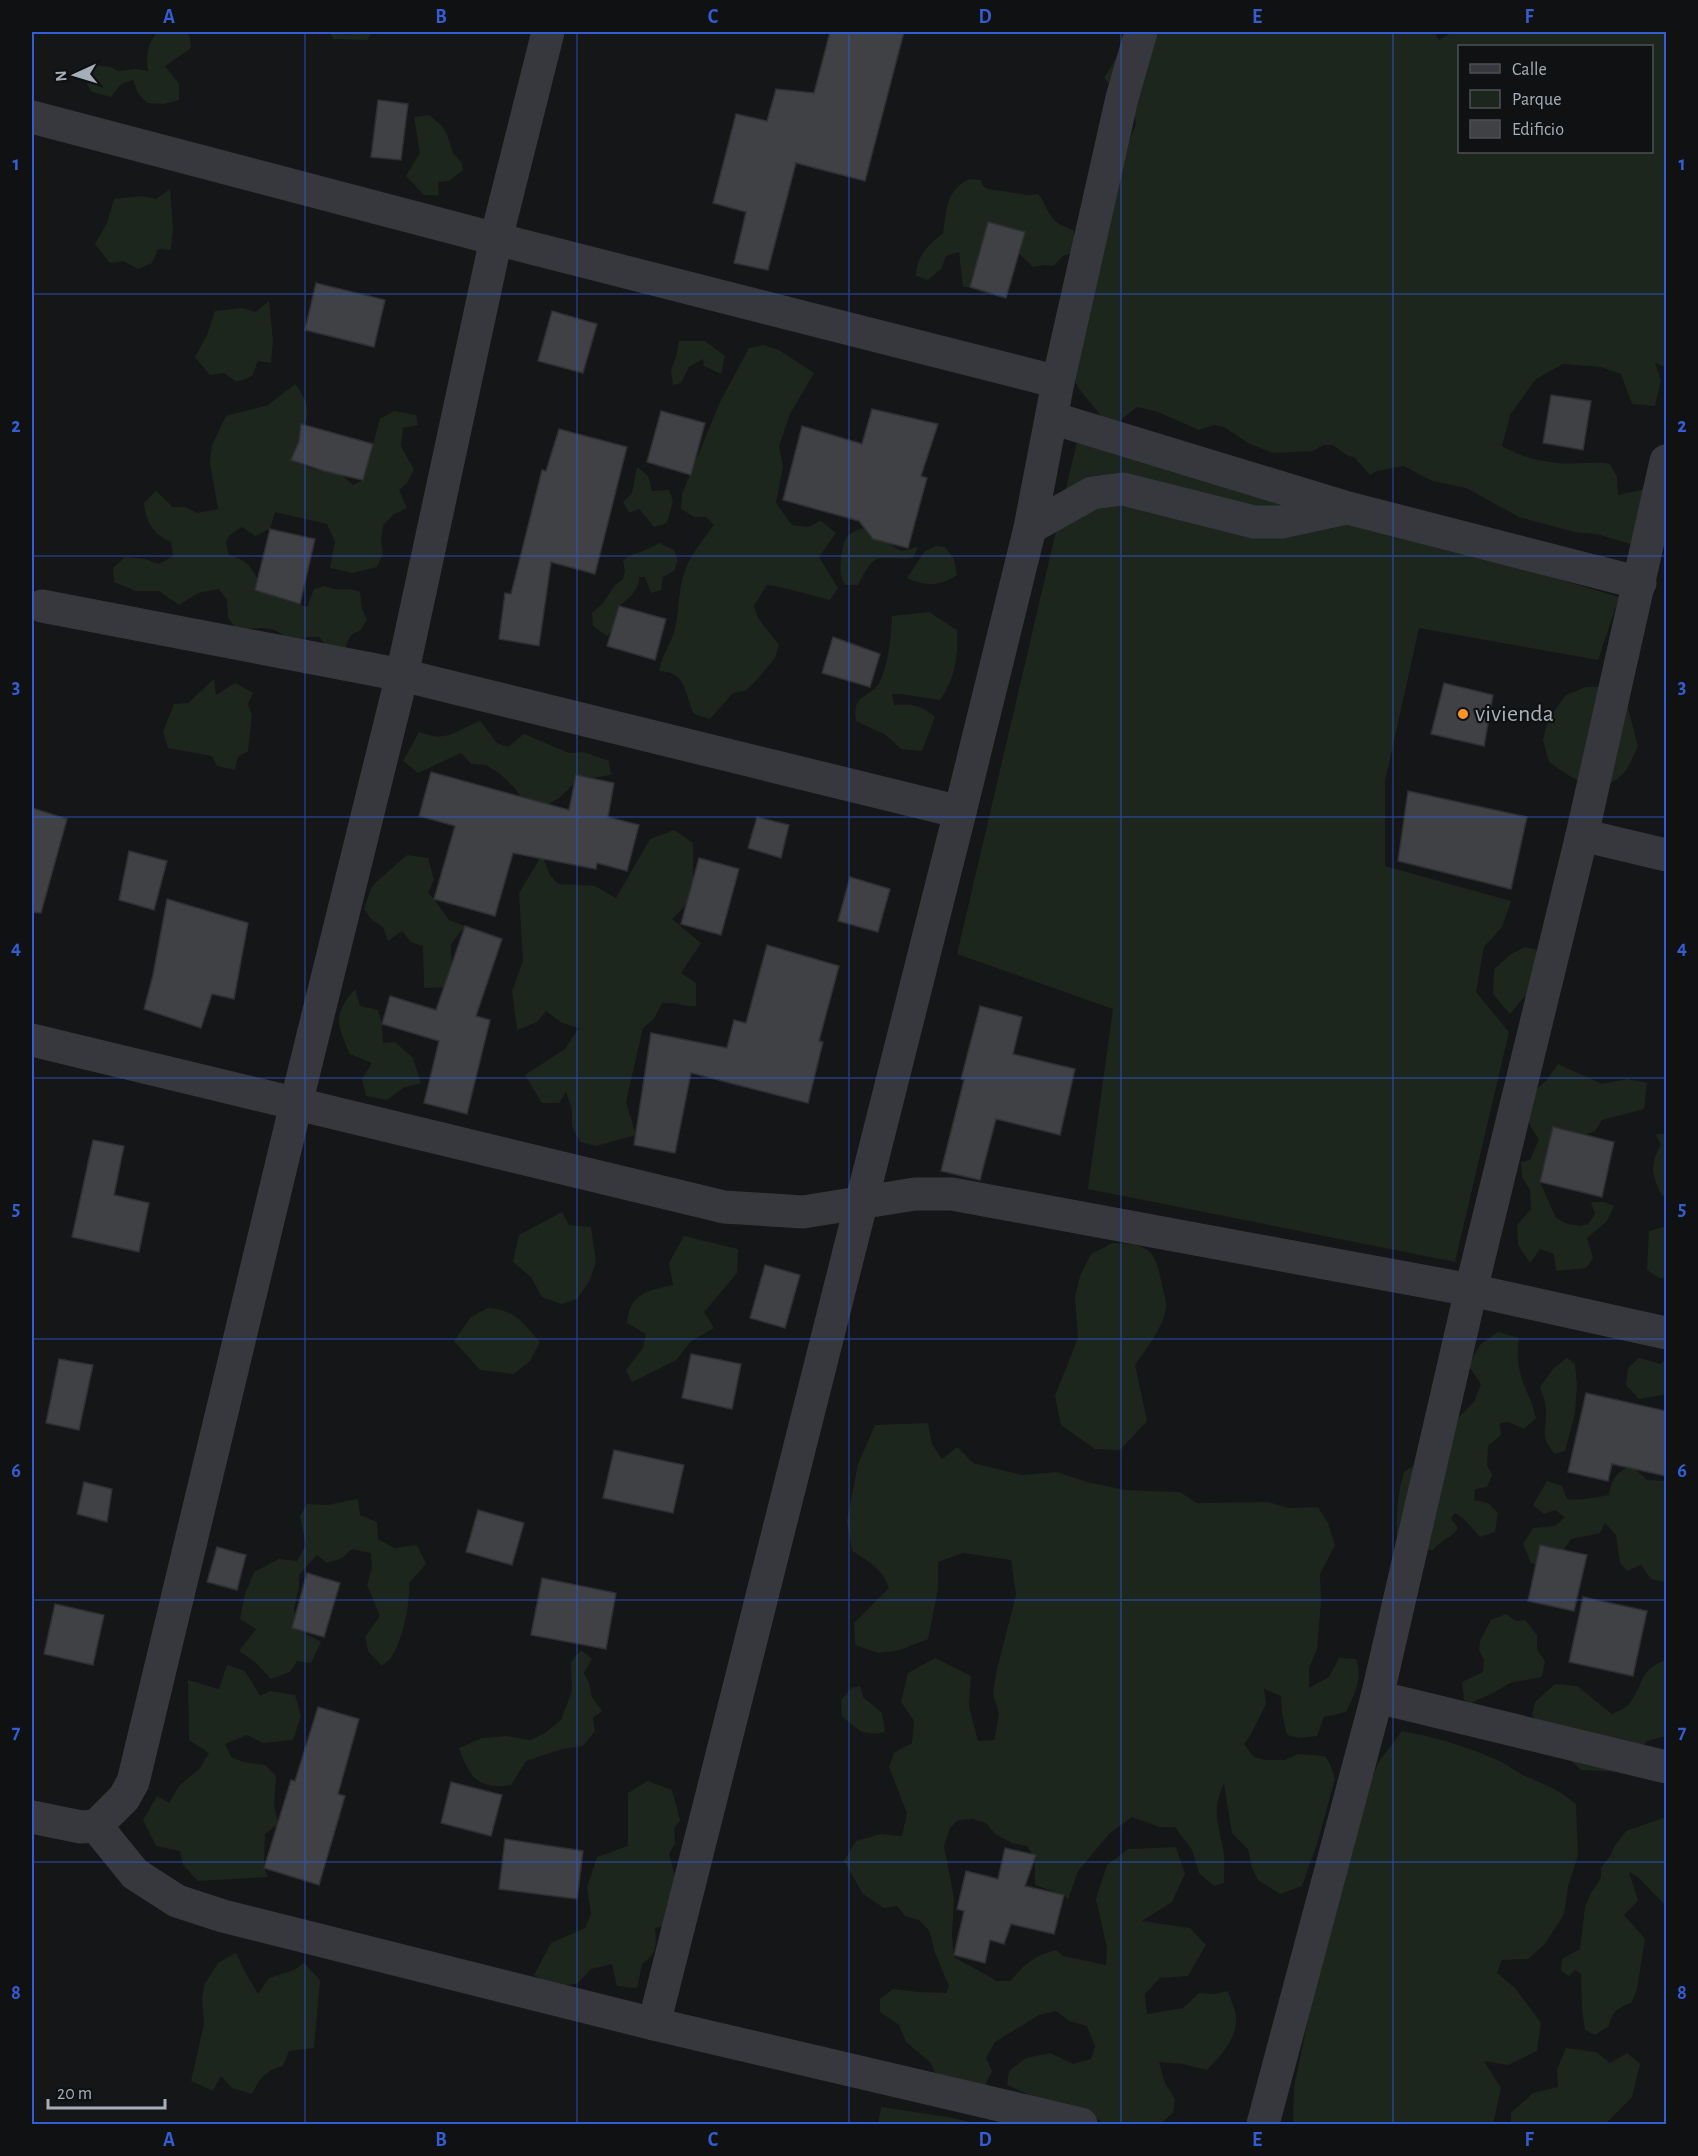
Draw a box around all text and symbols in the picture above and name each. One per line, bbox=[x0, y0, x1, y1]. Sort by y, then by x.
text: A bbox=[163, 7, 175, 27]
text: B bbox=[435, 7, 447, 27]
text: C bbox=[708, 7, 719, 27]
text: D bbox=[978, 7, 992, 27]
text: E bbox=[1252, 7, 1262, 27]
text: F bbox=[1524, 7, 1534, 27]
north arrow bbox=[45, 45, 105, 105]
legend bbox=[1458, 45, 1653, 153]
text: Calle bbox=[1512, 61, 1547, 79]
text: N bbox=[53, 70, 69, 82]
text: Parque bbox=[1512, 91, 1561, 109]
text: Edificio bbox=[1512, 121, 1564, 139]
text: 1 bbox=[12, 154, 20, 174]
text: 1 bbox=[1678, 154, 1686, 174]
text: 2 bbox=[11, 416, 21, 436]
text: 2 bbox=[1677, 416, 1687, 436]
text: 3 bbox=[12, 677, 20, 697]
text: 3 bbox=[1678, 677, 1686, 697]
place label: vivienda bbox=[1475, 702, 1554, 726]
marker: vivienda bbox=[1456, 707, 1470, 721]
text: 4 bbox=[11, 938, 21, 958]
text: 4 bbox=[1677, 938, 1687, 958]
text: 5 bbox=[12, 1199, 20, 1219]
text: 5 bbox=[1678, 1199, 1686, 1219]
text: 6 bbox=[11, 1461, 21, 1481]
text: 6 bbox=[1677, 1461, 1687, 1481]
text: 7 bbox=[12, 1722, 21, 1742]
text: 7 bbox=[1678, 1722, 1687, 1742]
text: 8 bbox=[11, 1983, 21, 2003]
text: 8 bbox=[1677, 1983, 1687, 2003]
scale bar bbox=[48, 2072, 165, 2110]
text: 20 m bbox=[57, 2085, 92, 2103]
text: A bbox=[163, 2130, 175, 2150]
text: B bbox=[435, 2130, 447, 2150]
text: C bbox=[708, 2130, 719, 2150]
text: D bbox=[978, 2130, 992, 2150]
text: E bbox=[1252, 2130, 1262, 2150]
text: F bbox=[1524, 2130, 1534, 2150]

